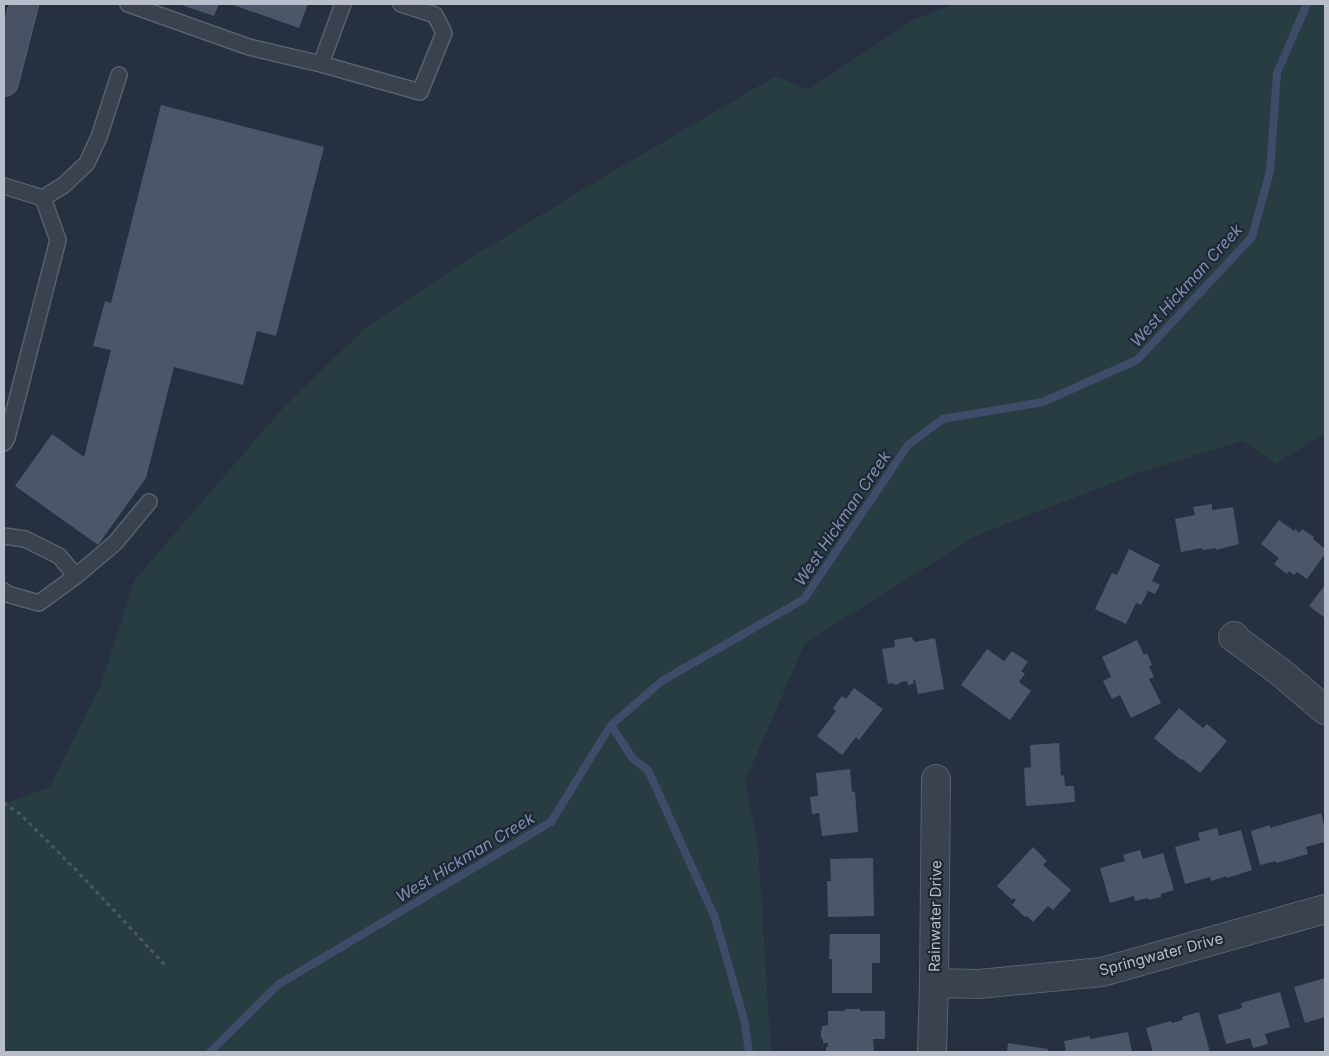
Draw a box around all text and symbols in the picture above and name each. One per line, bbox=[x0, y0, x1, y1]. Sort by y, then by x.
water label: West Hickman Creek bbox=[1126, 219, 1247, 351]
water label: West Hickman Creek bbox=[789, 447, 895, 589]
water label: West Hickman Creek bbox=[392, 807, 538, 906]
street label: Rainwater Drive bbox=[925, 860, 945, 972]
street label: Springwater Drive bbox=[1097, 928, 1225, 980]

